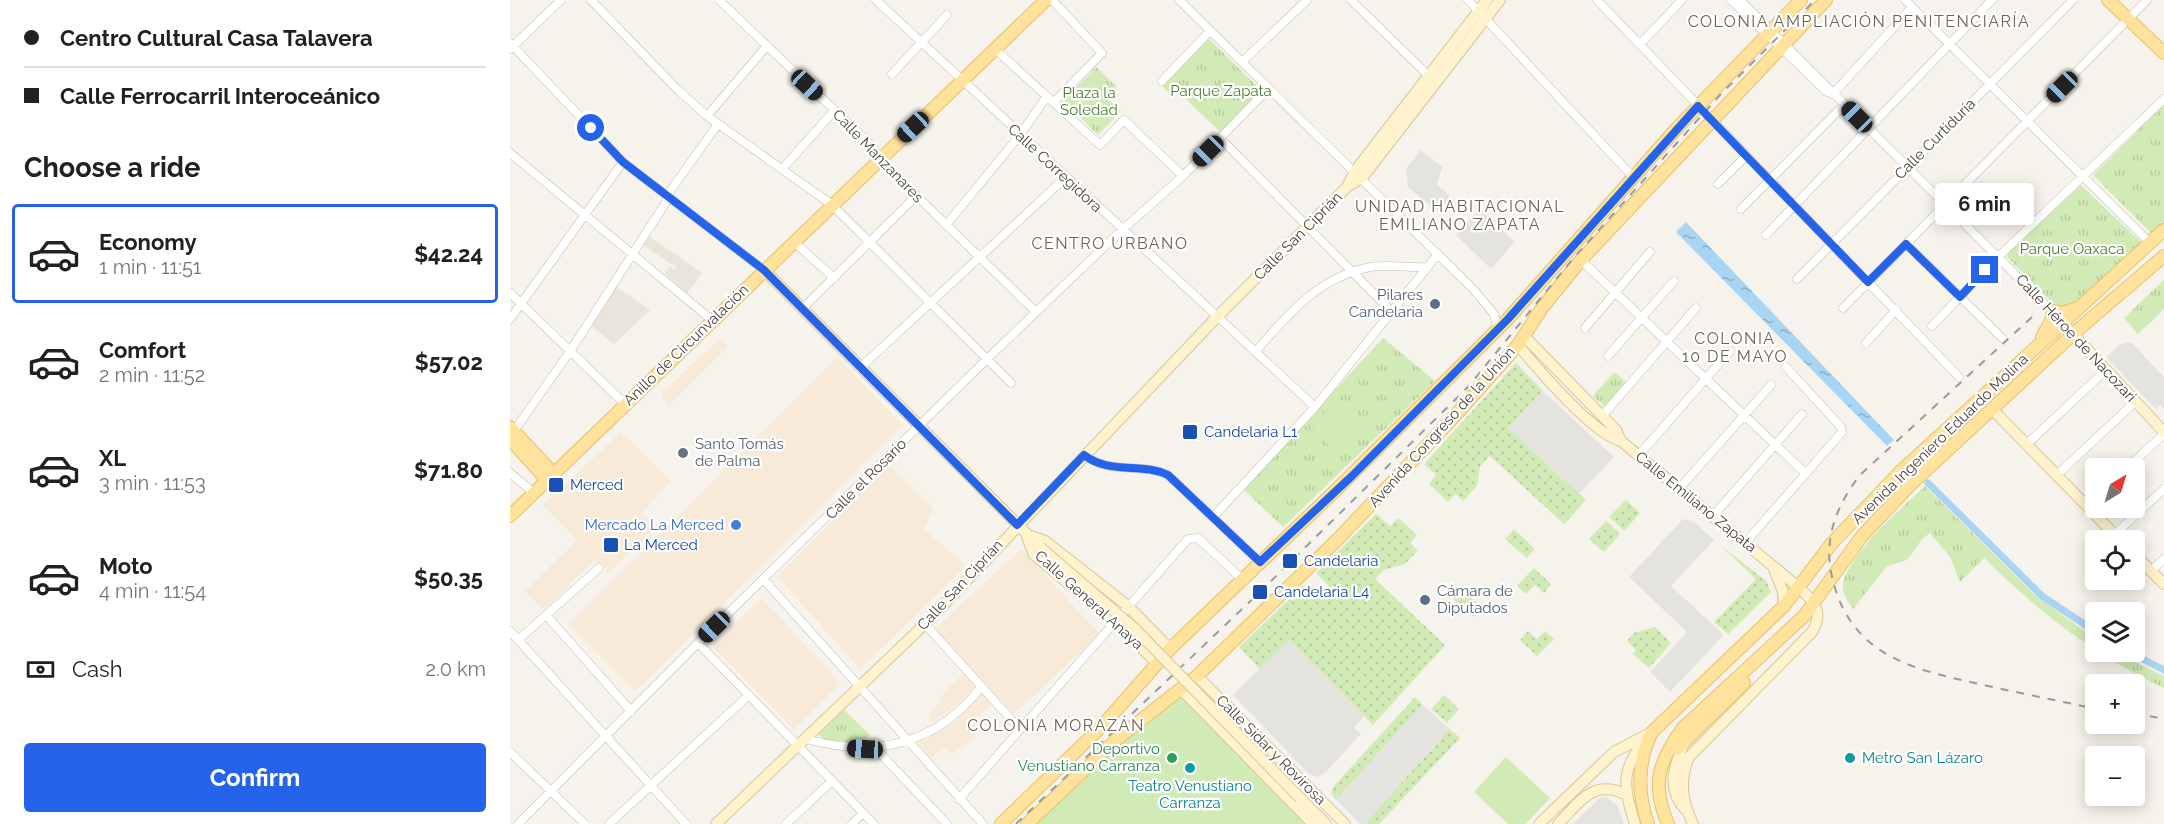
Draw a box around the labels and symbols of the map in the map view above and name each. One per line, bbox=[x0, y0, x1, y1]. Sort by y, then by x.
district label: COLONIA AMPLIACIÓN PENITENCIARÍA bbox=[1688, 11, 2030, 31]
car bbox=[788, 66, 826, 104]
car bbox=[2043, 68, 2081, 106]
park label: Parque Zapata bbox=[1170, 82, 1272, 100]
park label: Plaza la Soledad bbox=[1060, 84, 1118, 119]
street label: Calle Curtiduría bbox=[1891, 95, 1979, 183]
car bbox=[1838, 98, 1876, 136]
street label: Calle Manzanares bbox=[829, 106, 927, 206]
car bbox=[894, 108, 932, 146]
route start bbox=[577, 114, 604, 141]
street label: Calle Corregidora bbox=[1004, 120, 1106, 216]
car bbox=[1189, 132, 1227, 170]
callout: 6 min bbox=[1936, 183, 2034, 225]
street label: Calle San Ciprián bbox=[1250, 188, 1346, 284]
district label: UNIDAD HABITACIONAL EMILIANO ZAPATA bbox=[1355, 197, 1565, 234]
district label: CENTRO URBANO bbox=[1031, 234, 1189, 253]
park label: Parque Oaxaca bbox=[2020, 240, 2124, 258]
route end bbox=[1971, 256, 1998, 283]
street label: Calle Héroe de Nacozari bbox=[2012, 270, 2140, 406]
street label: Anillo de Circunvalación bbox=[620, 281, 752, 409]
place label: Pilares Candelaria bbox=[1349, 286, 1423, 321]
marker: Pilares Candelaria bbox=[1428, 297, 1442, 311]
district label: COLONIA 10 DE MAYO bbox=[1682, 329, 1788, 366]
street label: Avenida Congreso de la Unión bbox=[1365, 343, 1519, 511]
street label: Avenida Ingeniero Eduardo Molina bbox=[1848, 350, 2032, 528]
marker: Candelaria L1 bbox=[1181, 423, 1199, 441]
place label: Candelaria L1 bbox=[1204, 423, 1298, 441]
place label: Santo Tomás de Palma bbox=[695, 435, 784, 470]
street label: Calle el Rosario bbox=[822, 435, 910, 523]
marker: Santo Tomás de Palma bbox=[676, 446, 690, 460]
street label: Calle Emiliano Zapata bbox=[1632, 448, 1760, 556]
north arrow bbox=[2085, 458, 2145, 518]
marker: Merced bbox=[547, 476, 565, 494]
place label: Merced bbox=[570, 476, 623, 494]
place label: Mercado La Merced bbox=[585, 516, 724, 534]
marker: Mercado La Merced bbox=[729, 518, 743, 532]
marker: La Merced bbox=[602, 536, 620, 554]
place label: La Merced bbox=[624, 536, 698, 554]
street label: Calle San Ciprián bbox=[913, 536, 1007, 634]
street label: Calle General Anaya bbox=[1031, 547, 1147, 653]
marker: Candelaria bbox=[1281, 552, 1299, 570]
place label: Candelaria bbox=[1304, 552, 1378, 570]
place label: Cámara de Diputados bbox=[1437, 582, 1513, 617]
marker: Candelaria L4 bbox=[1251, 583, 1269, 601]
place label: Candelaria L4 bbox=[1274, 583, 1369, 601]
marker: Cámara de Diputados bbox=[1418, 593, 1432, 607]
car bbox=[695, 608, 733, 646]
street label: Calle Sidar y Rovirosa bbox=[1212, 691, 1330, 809]
district label: COLONIA MORAZÁN bbox=[967, 715, 1145, 735]
car bbox=[847, 739, 883, 759]
place label: Deportivo Venustiano Carranza bbox=[1018, 740, 1160, 775]
place label: Metro San Lázaro bbox=[1862, 749, 1983, 767]
marker: Deportivo Venustiano Carranza bbox=[1165, 751, 1179, 765]
marker: Metro San Lázaro bbox=[1843, 751, 1857, 765]
marker: Teatro Venustiano Carranza bbox=[1183, 761, 1197, 775]
place label: Teatro Venustiano Carranza bbox=[1128, 777, 1252, 812]

